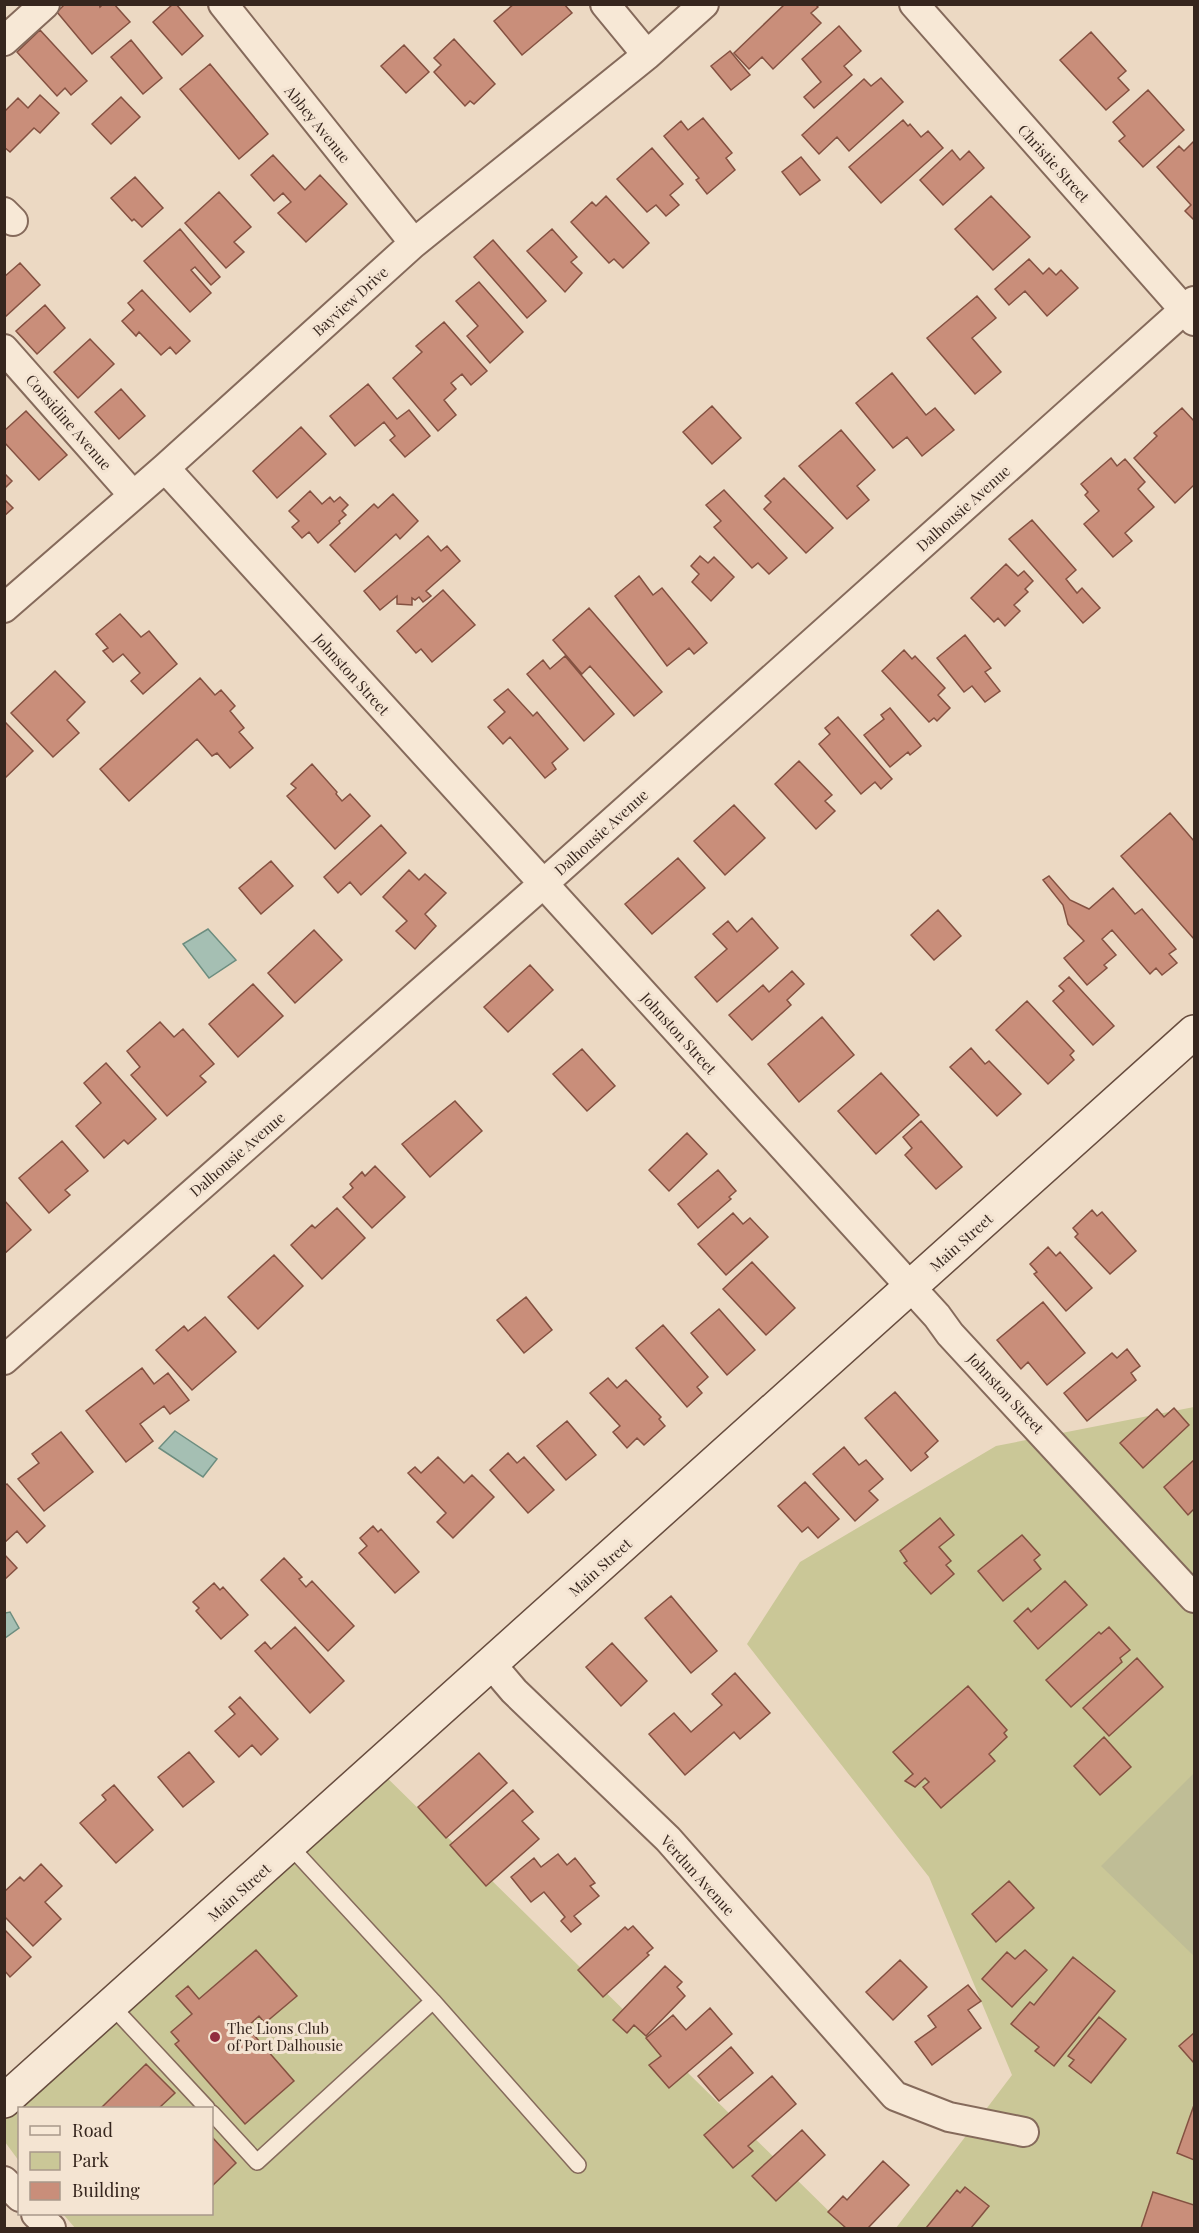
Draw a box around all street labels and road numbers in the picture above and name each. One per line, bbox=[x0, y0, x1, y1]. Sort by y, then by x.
street label: Abbey Avenue bbox=[280, 81, 355, 167]
street label: Christie Street bbox=[1014, 120, 1095, 207]
street label: Bayview Drive bbox=[308, 262, 392, 340]
street label: Considine Avenue bbox=[22, 370, 116, 474]
street label: Dalhousie Avenue bbox=[912, 461, 1014, 555]
street label: Johnston Street bbox=[309, 628, 395, 720]
street label: Dalhousie Avenue bbox=[550, 785, 652, 879]
street label: Johnston Street bbox=[636, 987, 722, 1079]
street label: Dalhousie Avenue bbox=[185, 1107, 289, 1201]
street label: Main Street bbox=[925, 1208, 997, 1275]
street label: Johnston Street bbox=[963, 1348, 1049, 1438]
street label: Main Street bbox=[564, 1533, 636, 1600]
street label: Verdun Avenue bbox=[656, 1830, 739, 1919]
street label: Main Street bbox=[203, 1858, 275, 1925]

